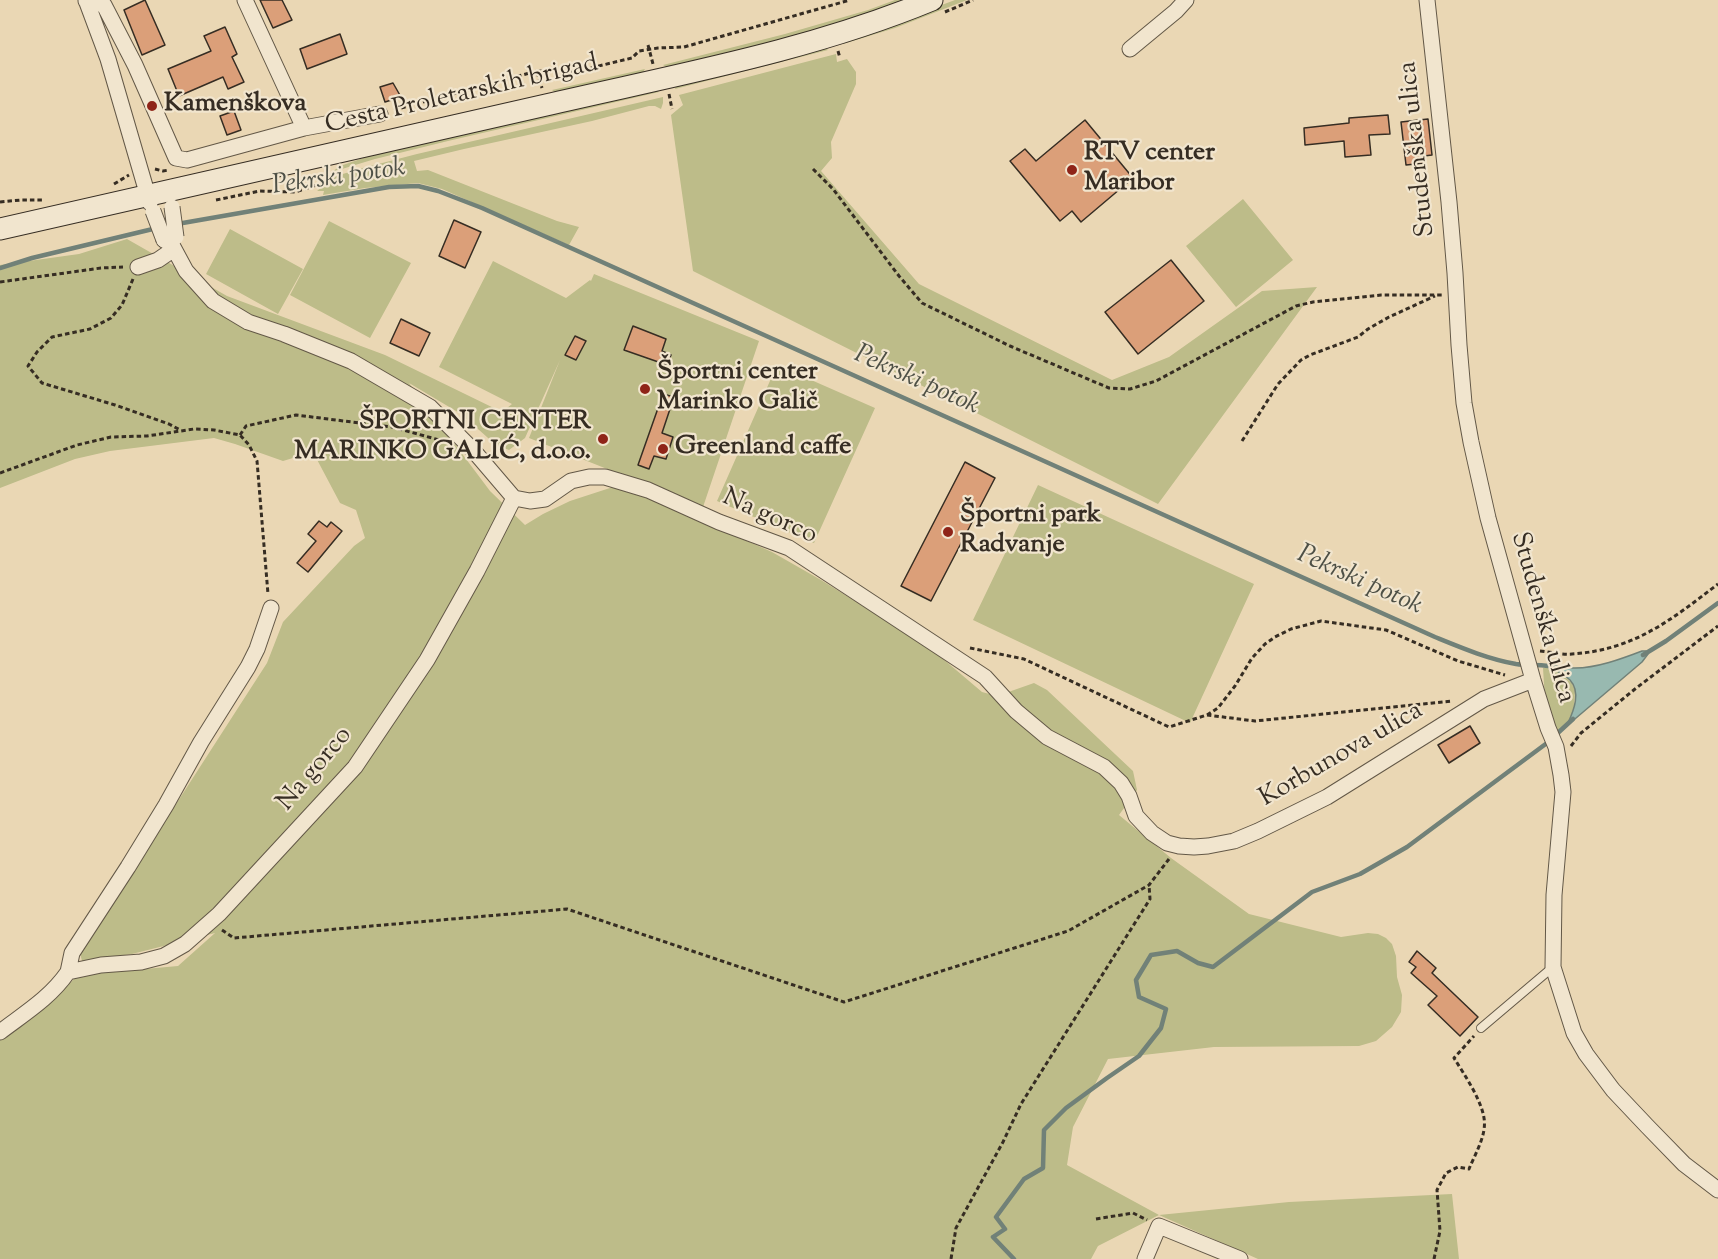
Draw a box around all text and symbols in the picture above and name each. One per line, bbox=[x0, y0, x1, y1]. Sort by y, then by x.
street label: Cesta Proletarskih brigad bbox=[322, 49, 602, 143]
street label: Studenška ulica bbox=[1394, 60, 1444, 238]
place label: Kamenškova bbox=[164, 90, 306, 122]
marker: Kamenškova bbox=[145, 99, 159, 113]
place label: RTV center Maribor bbox=[1084, 139, 1215, 200]
water label: Pekrski potok bbox=[270, 154, 408, 204]
marker: RTV center Maribor bbox=[1065, 163, 1079, 177]
water label: Pekrski potok bbox=[848, 340, 984, 424]
place label: Športni center Marinko Galič bbox=[657, 358, 818, 420]
marker: Športni center Marinko Galič bbox=[638, 382, 652, 396]
place label: ŠPORTNI CENTER MARINKO GALIĆ, d.o.o. bbox=[294, 408, 591, 470]
marker: ŠPORTNI CENTER MARINKO GALIĆ, d.o.o. bbox=[596, 432, 610, 446]
place label: Greenland caffe bbox=[675, 433, 851, 465]
marker: Greenland caffe bbox=[656, 442, 670, 456]
street label: Na gorco bbox=[717, 483, 821, 553]
place label: Športni park Radvanje bbox=[960, 501, 1101, 562]
marker: Športni park Radvanje bbox=[941, 525, 955, 539]
street label: Studenška ulica bbox=[1502, 529, 1580, 707]
water label: Pekrski potok bbox=[1291, 540, 1427, 624]
street label: Korbunova ulica bbox=[1255, 697, 1429, 815]
street label: Na gorco bbox=[272, 721, 360, 819]

